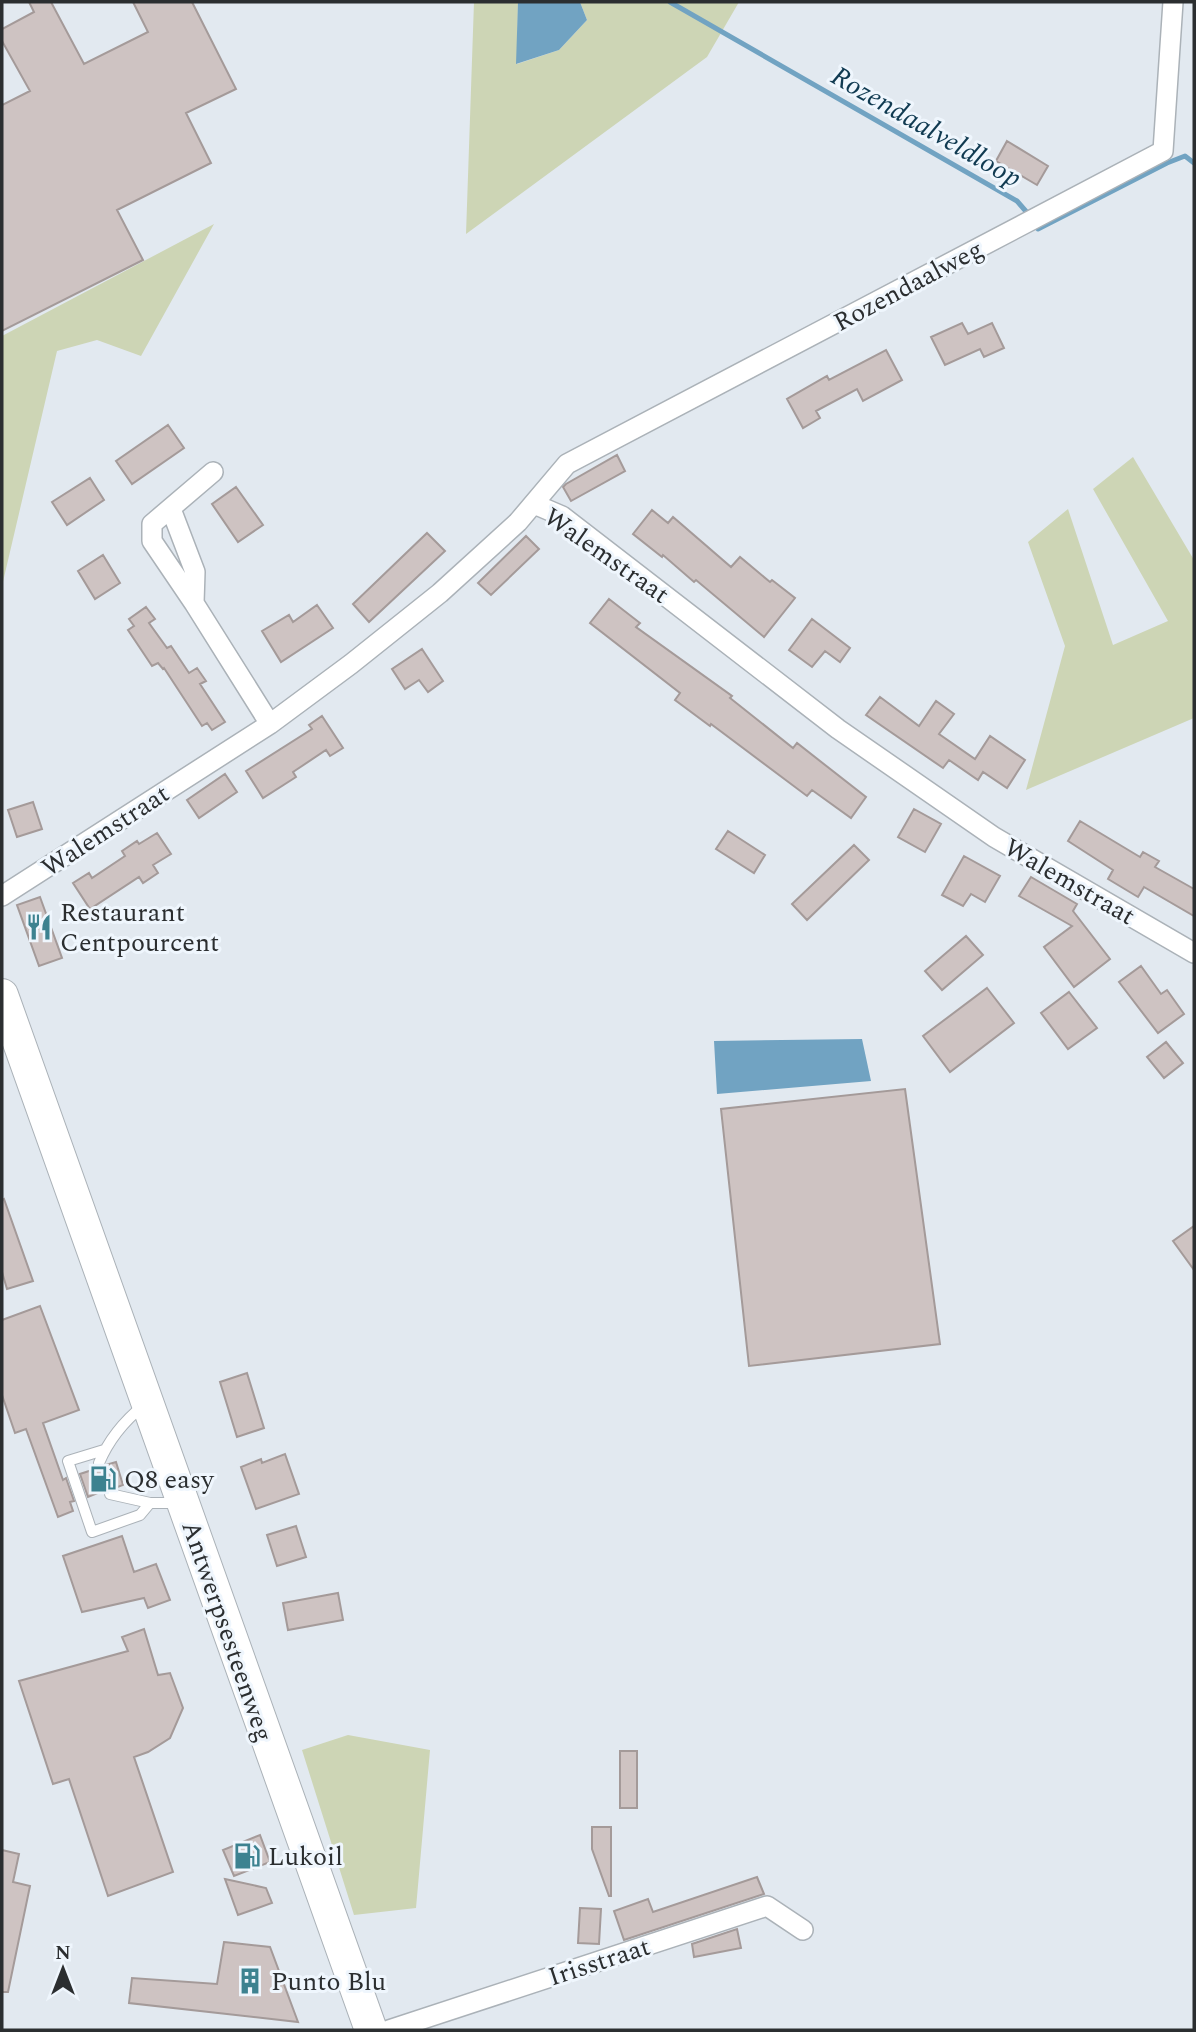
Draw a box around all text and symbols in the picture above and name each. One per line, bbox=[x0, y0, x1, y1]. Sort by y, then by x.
water label: Rozendaalveldloop bbox=[823, 55, 1030, 199]
street label: Rozendaalweg bbox=[826, 230, 991, 342]
street label: Walemstraat bbox=[535, 498, 678, 614]
street label: Walemstraat bbox=[34, 774, 178, 887]
street label: Walemstraat bbox=[996, 828, 1143, 936]
place label: Restaurant Centpourcent bbox=[60, 893, 219, 963]
restaurant icon: Restaurant Centpourcent bbox=[24, 912, 54, 942]
place label: Q8 easy bbox=[124, 1460, 215, 1500]
fuel station icon: Q8 easy bbox=[88, 1464, 118, 1494]
street label: Antwerpsesteenweg bbox=[170, 1515, 284, 1747]
place label: Lukoil bbox=[268, 1837, 343, 1877]
fuel station icon: Lukoil bbox=[232, 1841, 262, 1871]
street label: Irisstraat bbox=[543, 1927, 656, 1997]
north arrow bbox=[28, 1934, 98, 2004]
text: N bbox=[55, 1939, 71, 1968]
place label: Punto Blu bbox=[271, 1962, 386, 2002]
building icon: Punto Blu bbox=[235, 1966, 265, 1996]

